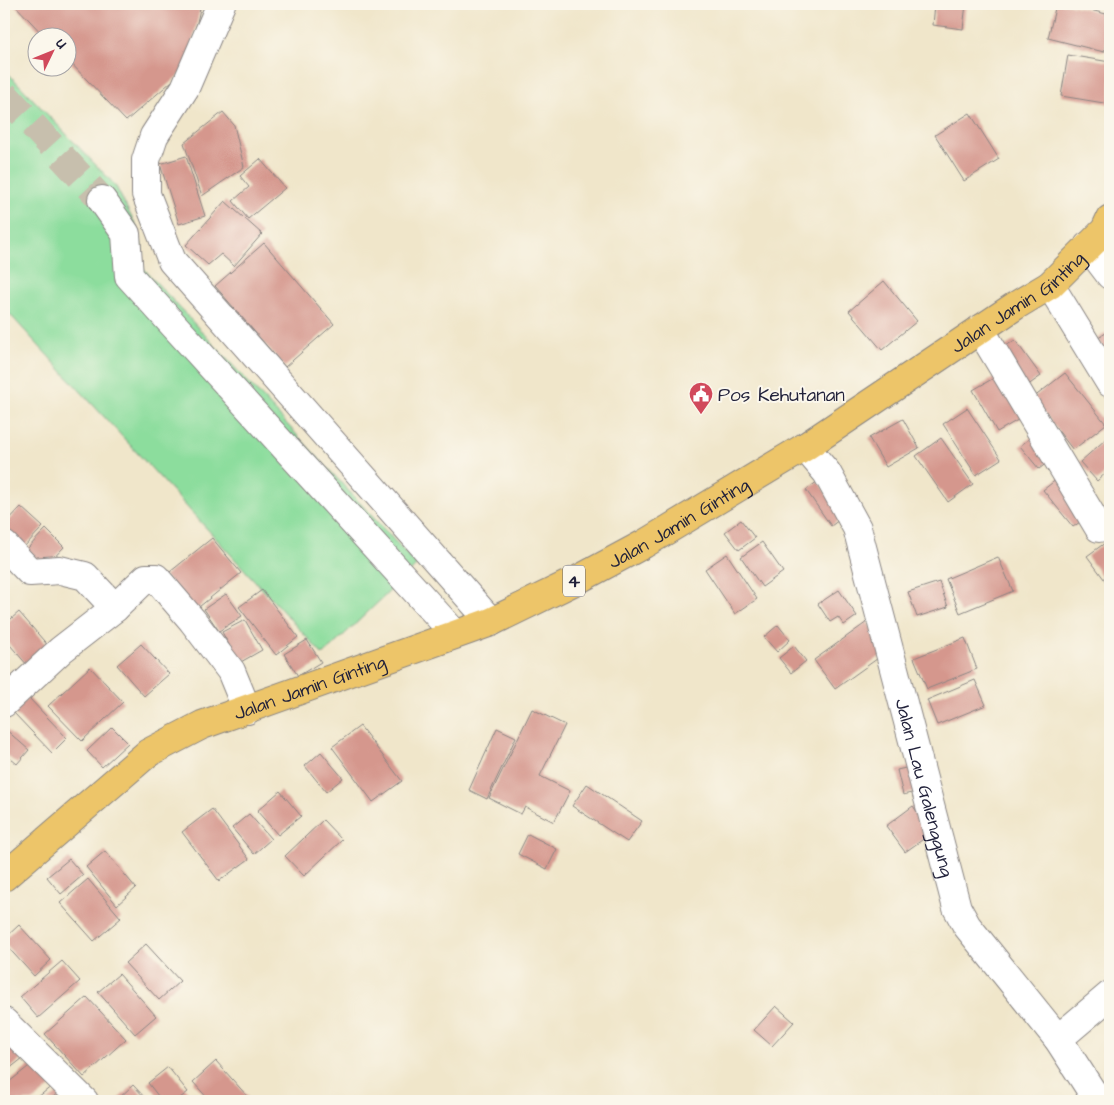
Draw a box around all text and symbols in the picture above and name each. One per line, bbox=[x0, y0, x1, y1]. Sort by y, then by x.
north arrow bbox=[28, 28, 78, 78]
text: U bbox=[51, 34, 71, 54]
street label: Jalan Jamin Ginting bbox=[946, 246, 1092, 360]
public building icon: Pos Kehutanan bbox=[688, 381, 714, 415]
place label: Pos Kehutanan bbox=[718, 382, 845, 409]
street label: Jalan Jamin Ginting bbox=[604, 472, 755, 576]
road number: 4 bbox=[563, 566, 585, 596]
street label: Jalan Jamin Ginting bbox=[230, 649, 390, 728]
street label: Jalan Lau Galenggung bbox=[887, 696, 960, 881]

